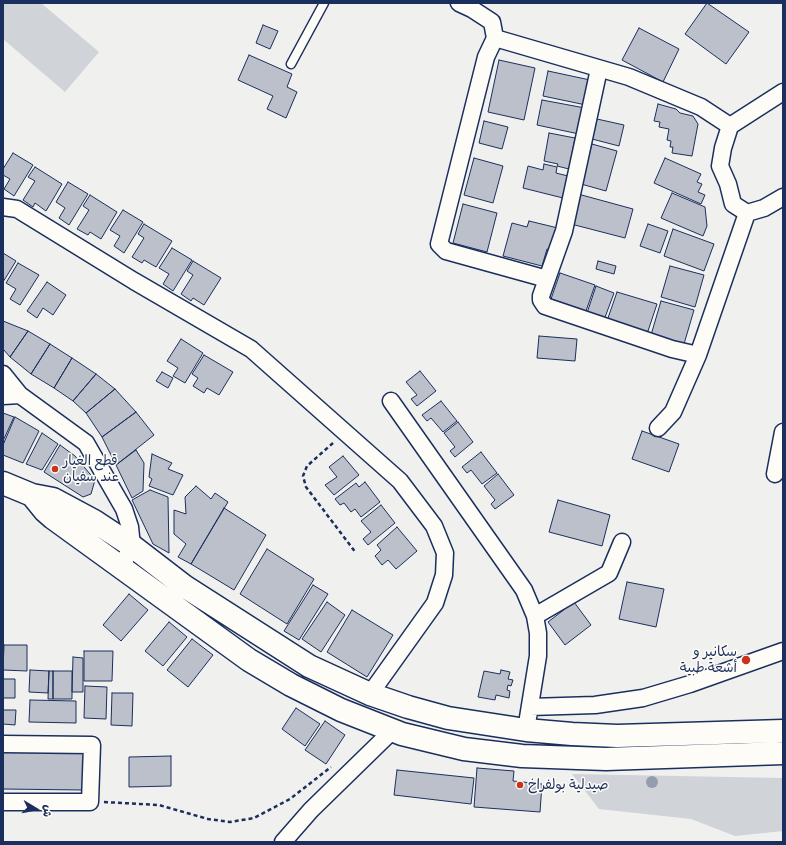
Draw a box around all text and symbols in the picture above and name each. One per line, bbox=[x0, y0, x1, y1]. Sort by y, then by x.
place label: قطع الغيار عند سفيان bbox=[63, 453, 119, 486]
marker: قطع الغيار عند سفيان bbox=[50, 464, 60, 474]
place label: سكانير و أشعة طبية bbox=[680, 644, 737, 676]
marker: سكانير و أشعة طبية bbox=[740, 654, 752, 666]
place label: صيدلية بولفراخ bbox=[528, 777, 608, 793]
marker: صيدلية بولفراخ bbox=[515, 780, 525, 790]
north arrow bbox=[16, 789, 56, 829]
text: ش bbox=[40, 804, 56, 818]

